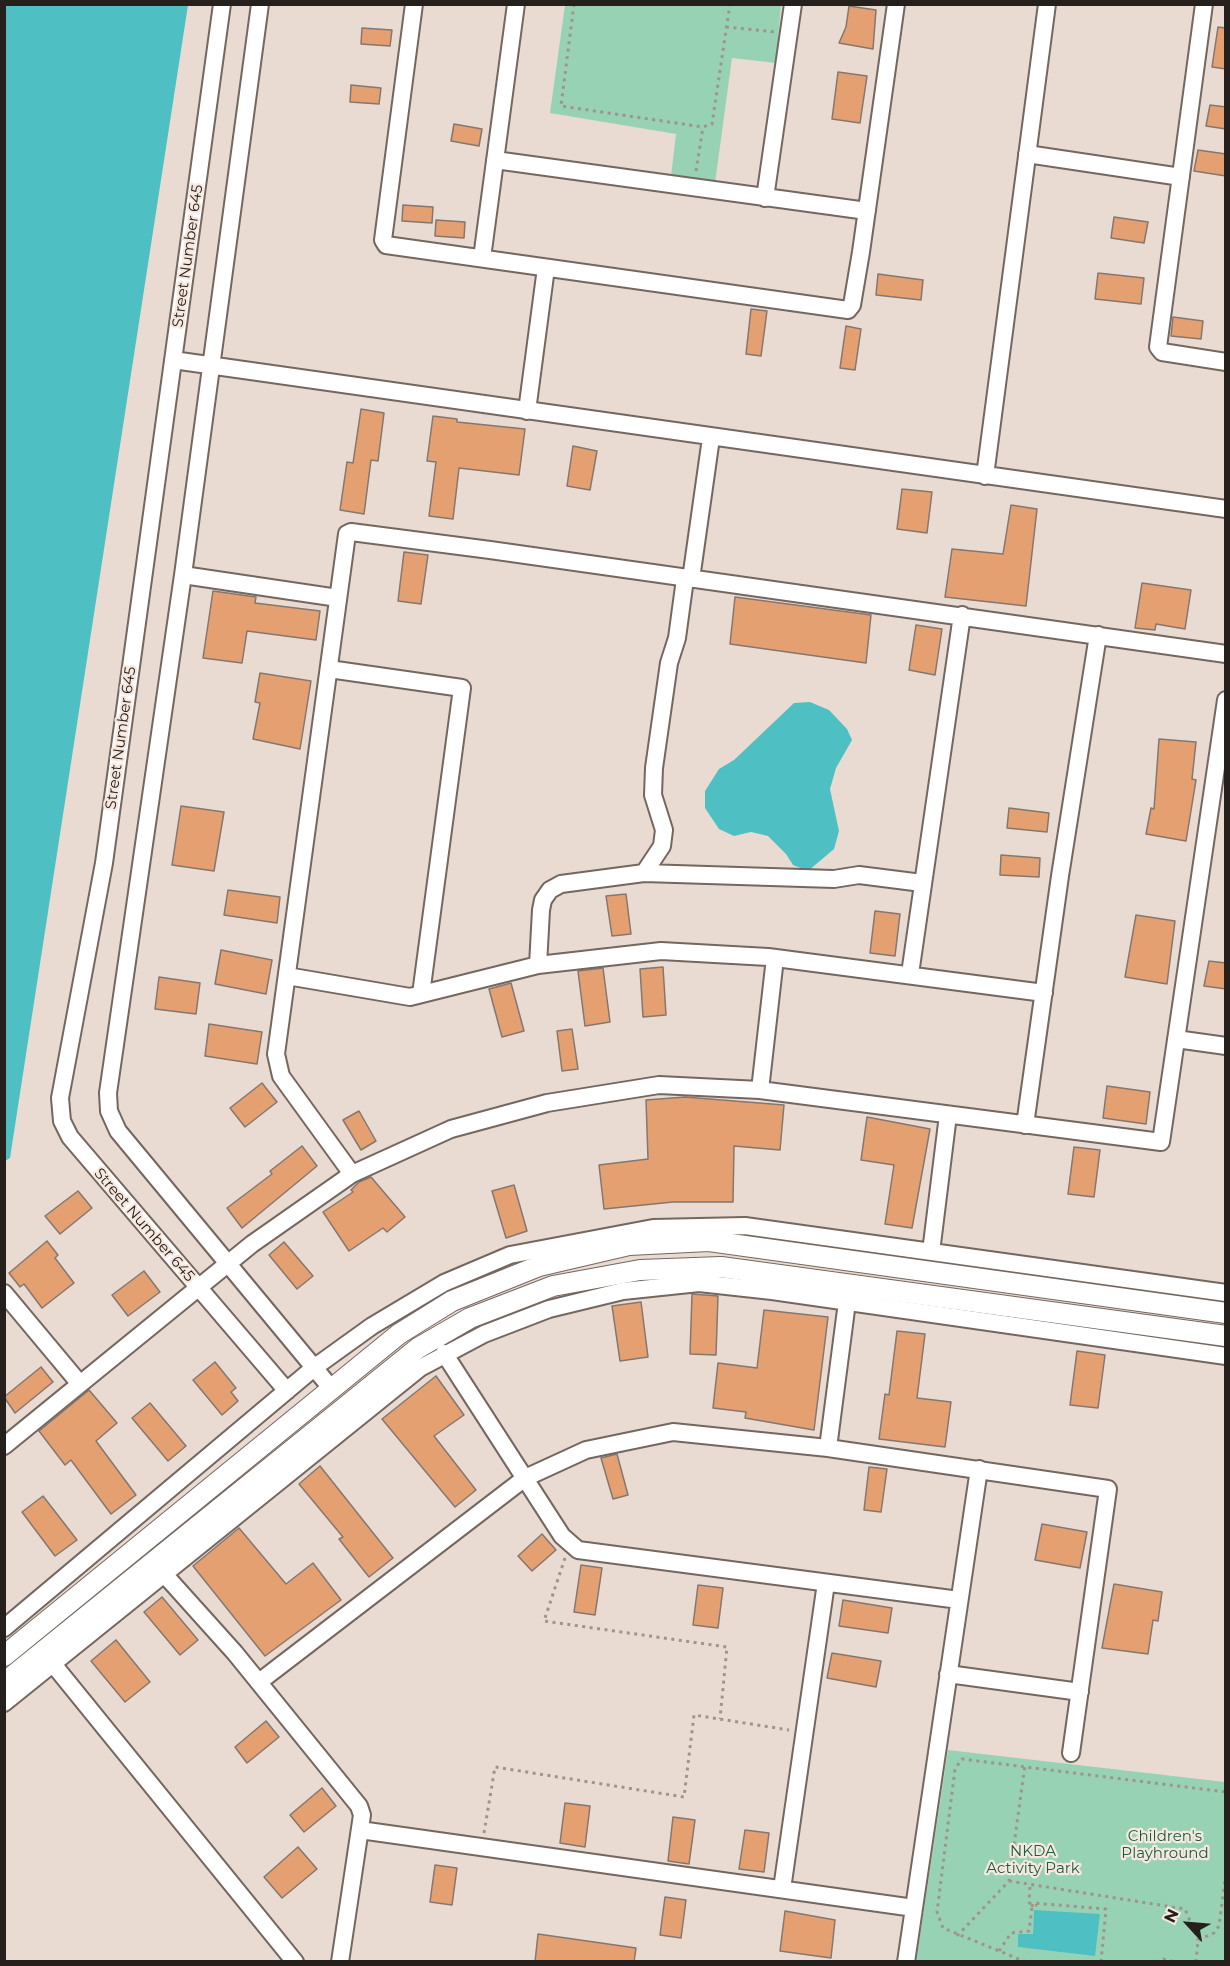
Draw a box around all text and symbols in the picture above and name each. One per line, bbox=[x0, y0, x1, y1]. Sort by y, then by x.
street label: Street Number 645 bbox=[169, 183, 207, 329]
street label: Street Number 645 bbox=[102, 665, 140, 811]
street label: Street Number 645 bbox=[90, 1165, 198, 1285]
park label: Children's Playhround bbox=[1121, 1828, 1209, 1863]
park label: NKDA Activity Park bbox=[986, 1843, 1080, 1878]
north arrow bbox=[1158, 1894, 1218, 1954]
text: N bbox=[1160, 1906, 1183, 1926]

